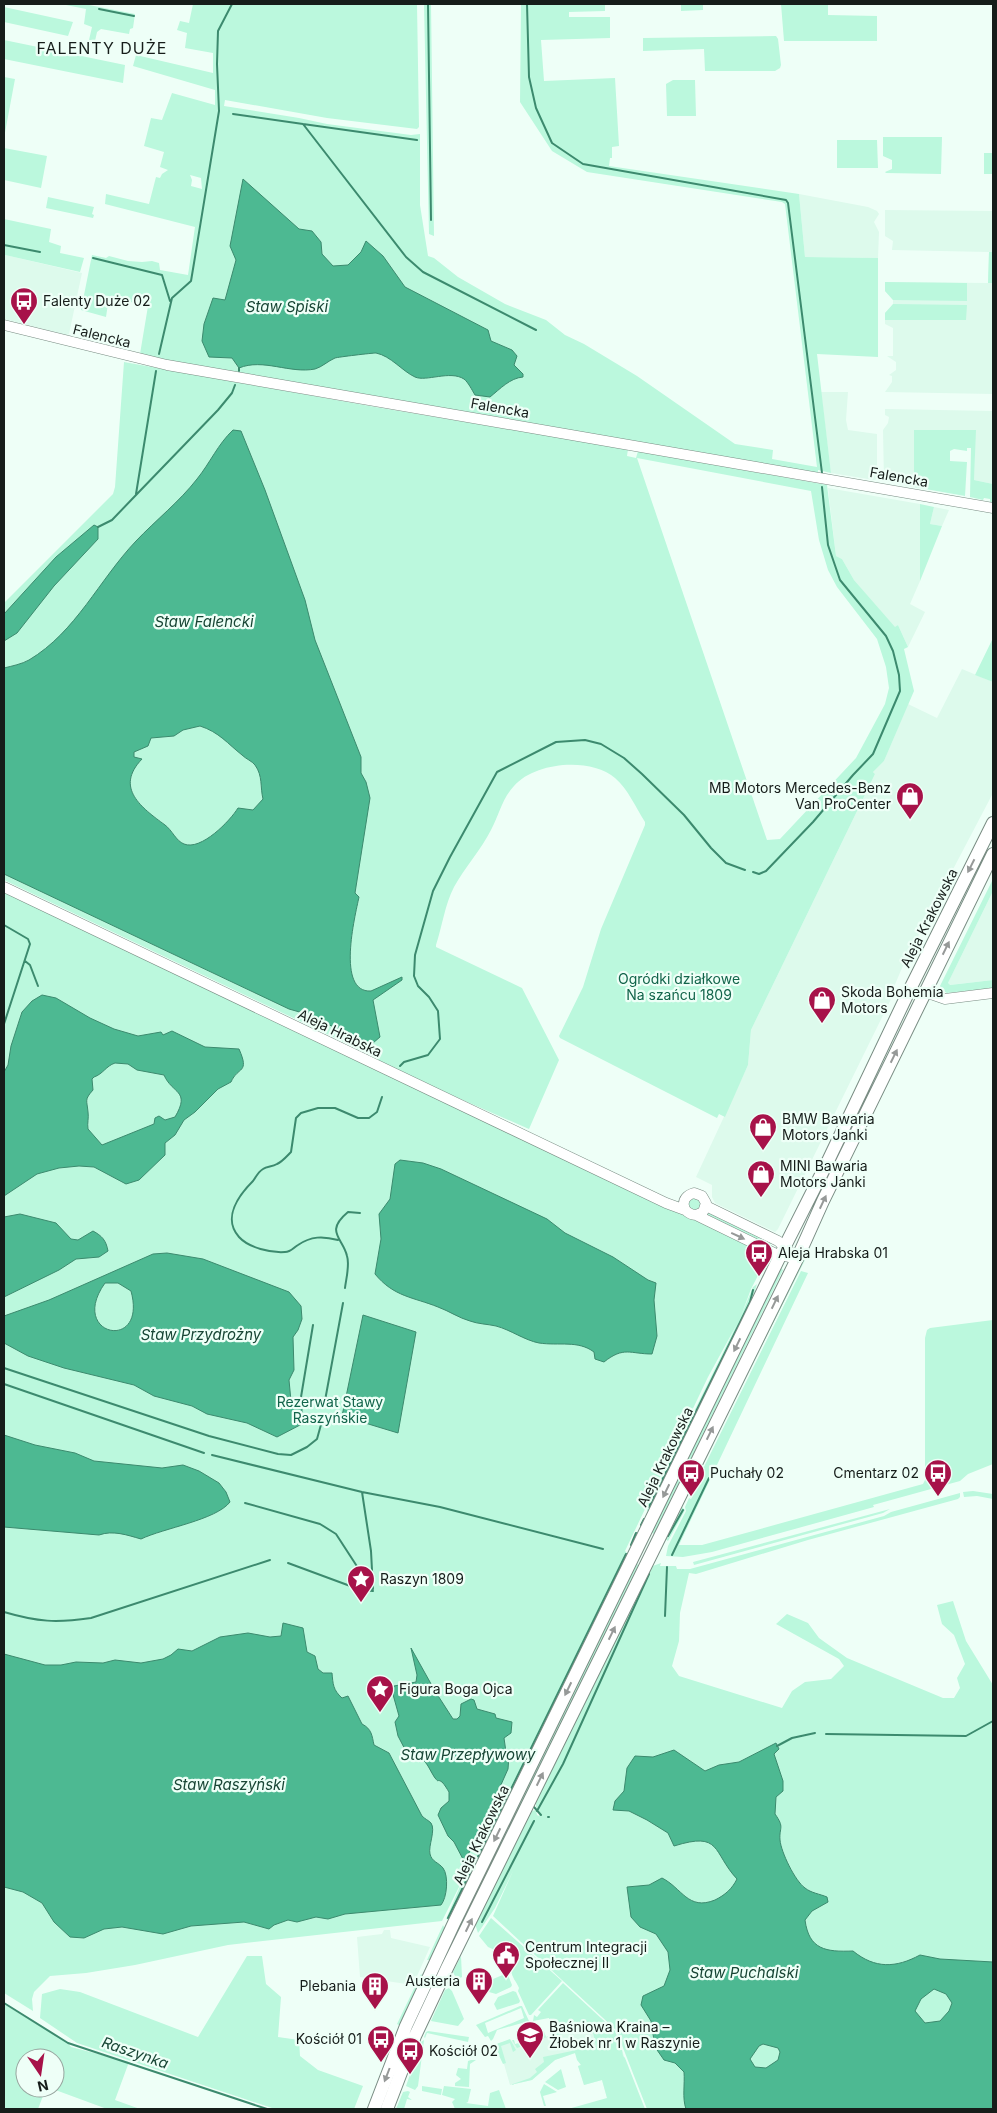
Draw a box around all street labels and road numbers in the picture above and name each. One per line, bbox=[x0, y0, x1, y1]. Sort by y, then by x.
street label: Falencka bbox=[71, 320, 133, 351]
street label: Falencka bbox=[469, 394, 531, 421]
street label: Falencka bbox=[868, 463, 930, 490]
street label: Aleja Krakowska bbox=[896, 865, 961, 970]
street label: Aleja Hrabska bbox=[295, 1005, 385, 1060]
street label: Aleja Krakowska bbox=[633, 1404, 696, 1509]
street label: Aleja Krakowska bbox=[449, 1782, 512, 1887]

